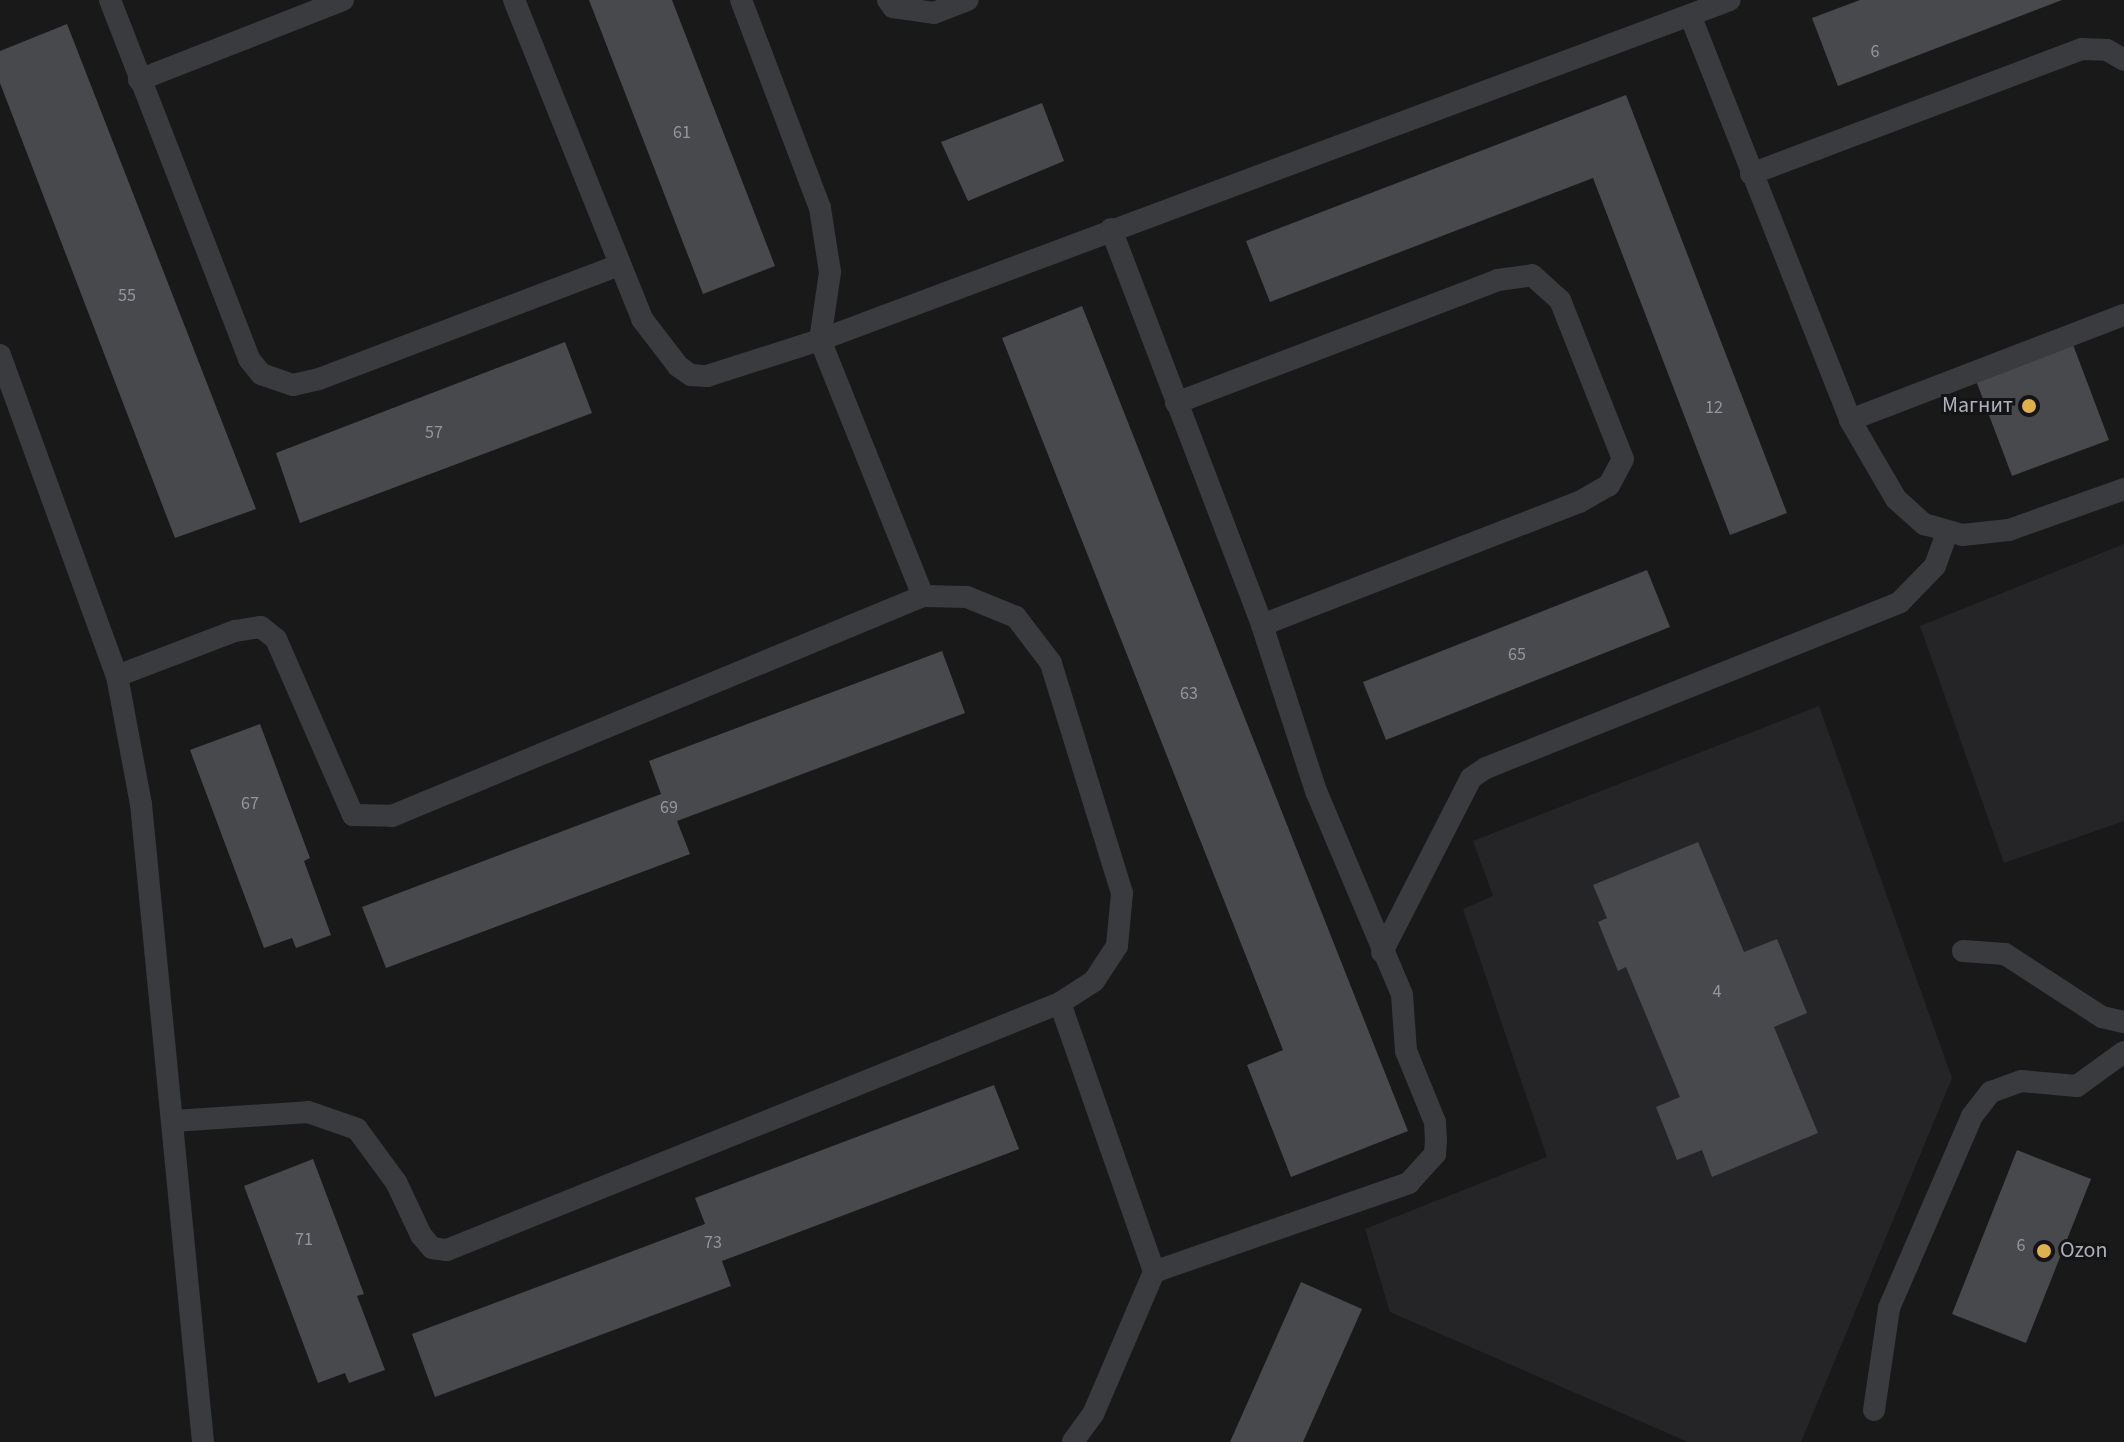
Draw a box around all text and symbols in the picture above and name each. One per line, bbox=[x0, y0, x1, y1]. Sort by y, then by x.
house number: 6 bbox=[1871, 41, 1879, 63]
house number: 61 bbox=[673, 122, 691, 144]
house number: 55 bbox=[118, 285, 136, 307]
place label: Магнит bbox=[1942, 393, 2013, 419]
house number: 12 bbox=[1705, 397, 1723, 419]
marker: Магнит bbox=[2020, 397, 2038, 415]
house number: 57 bbox=[425, 422, 443, 444]
house number: 65 bbox=[1508, 644, 1526, 666]
house number: 63 bbox=[1180, 683, 1198, 705]
house number: 67 bbox=[241, 793, 259, 815]
house number: 69 bbox=[660, 797, 678, 819]
house number: 4 bbox=[1713, 981, 1721, 1003]
house number: 71 bbox=[295, 1229, 313, 1251]
house number: 73 bbox=[704, 1232, 722, 1254]
house number: 6 bbox=[2017, 1235, 2025, 1257]
place label: Ozon bbox=[2060, 1238, 2108, 1264]
marker: Ozon bbox=[2035, 1242, 2053, 1260]

